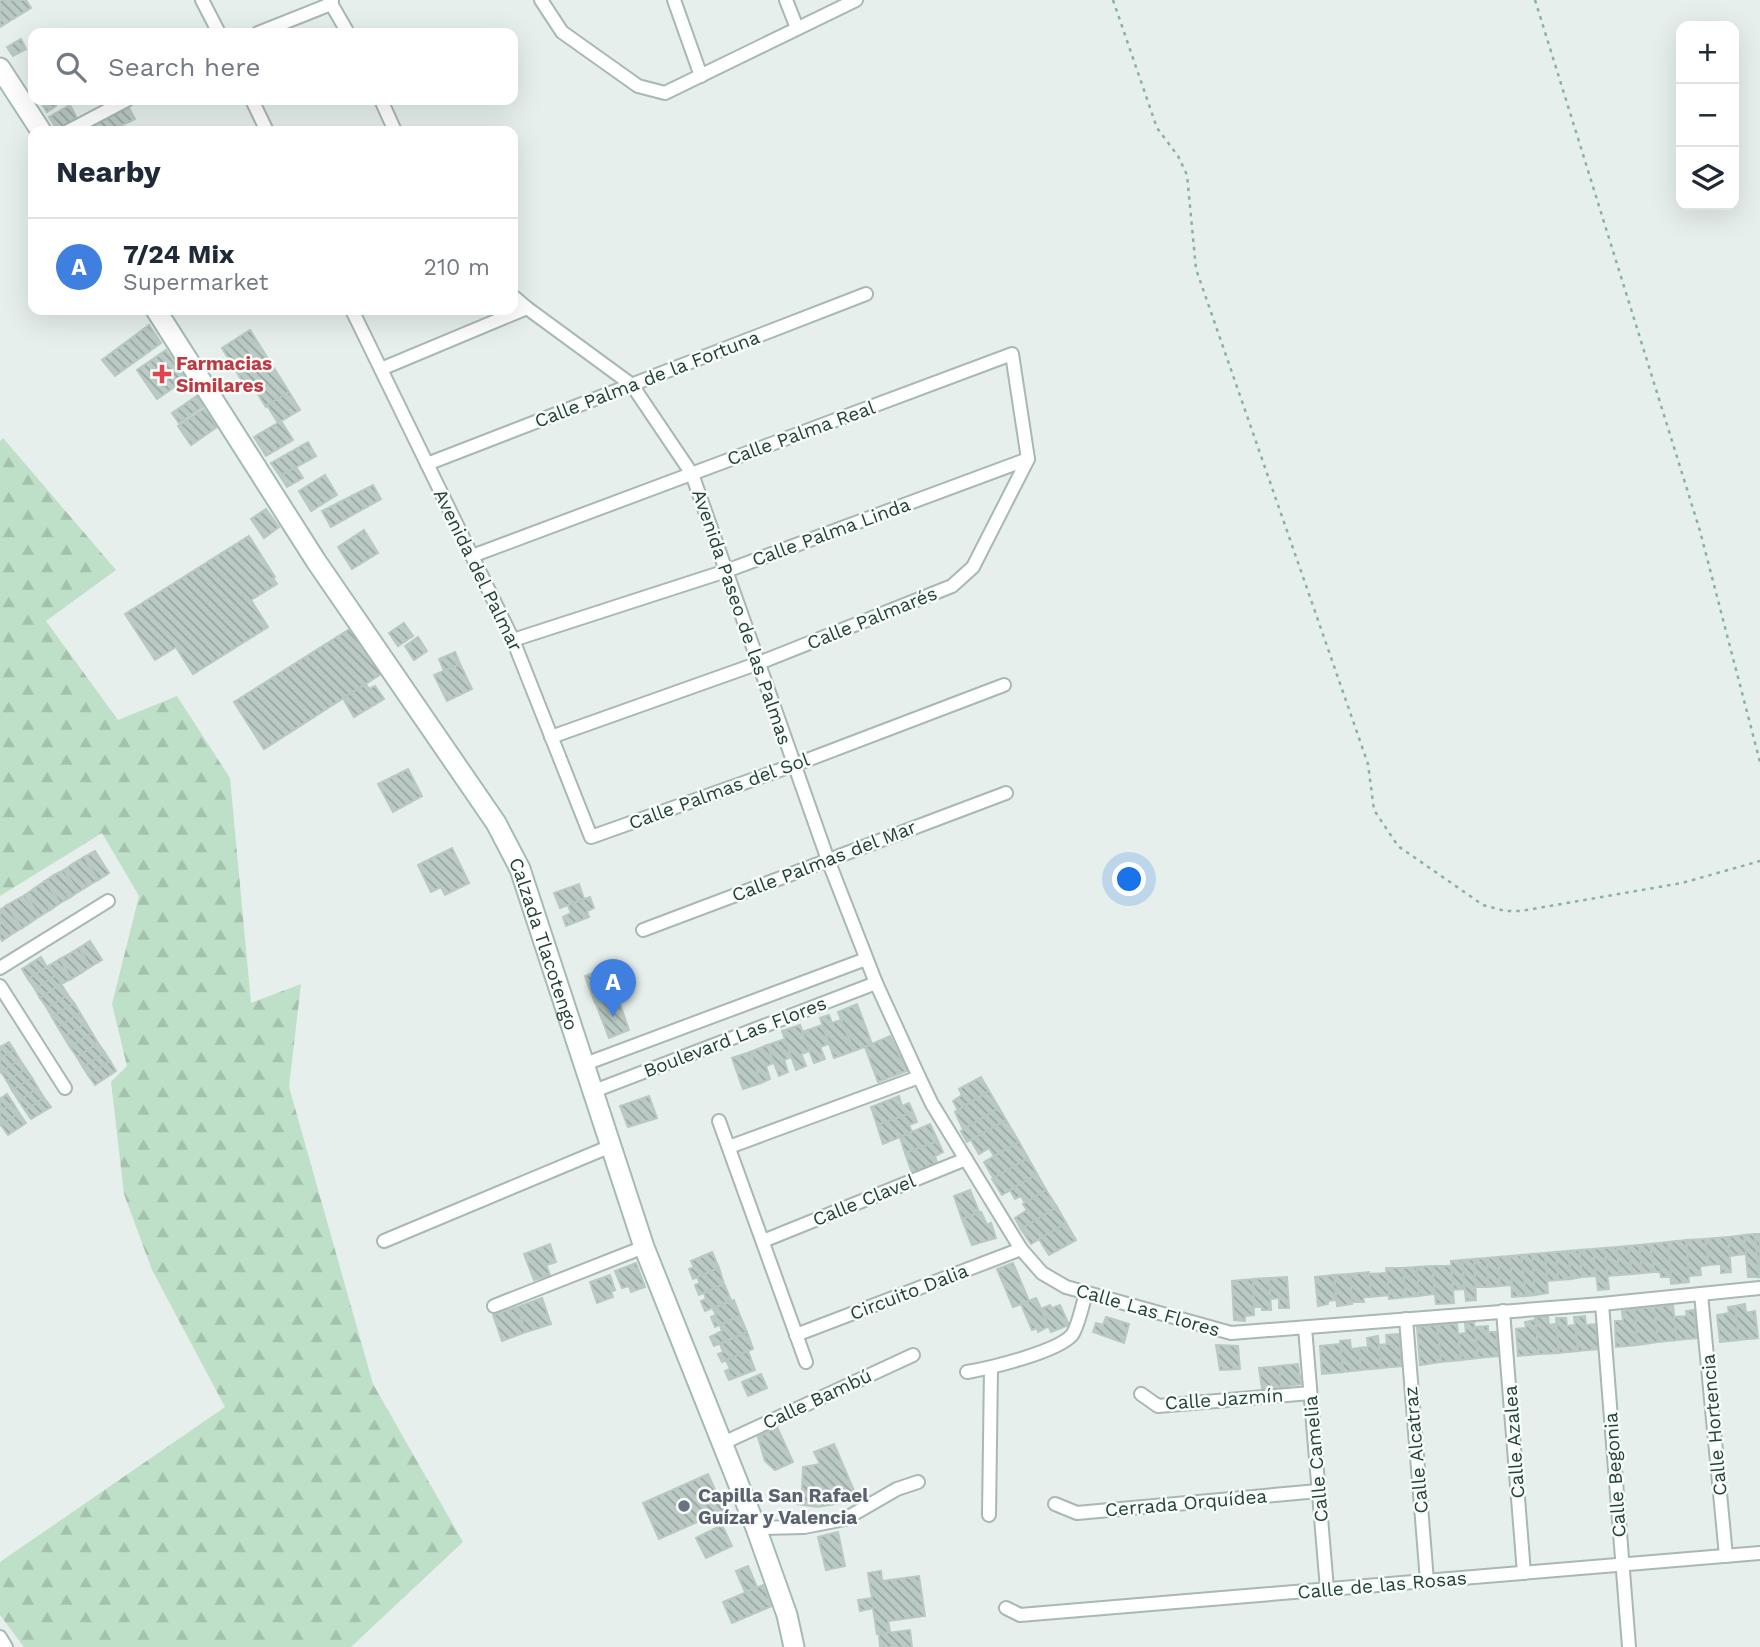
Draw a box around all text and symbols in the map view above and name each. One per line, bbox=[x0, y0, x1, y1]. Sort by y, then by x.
map controls bbox=[1676, 21, 1739, 210]
button: + bbox=[1676, 21, 1739, 84]
search box bbox=[28, 28, 518, 105]
icon: search bbox=[52, 48, 90, 86]
text: Search here bbox=[108, 52, 260, 82]
button: − bbox=[1676, 84, 1739, 147]
button: layers bbox=[1676, 147, 1739, 210]
text: Nearby bbox=[56, 154, 161, 189]
text: 7/24 Mix bbox=[123, 239, 234, 269]
text: A bbox=[71, 254, 87, 281]
text: 210 m bbox=[424, 254, 490, 281]
text: Supermarket bbox=[123, 269, 268, 296]
street label: Calle Palma de la Fortuna bbox=[531, 325, 763, 433]
place label: Farmacias Similares bbox=[176, 352, 272, 397]
marker: Farmacias Similares bbox=[154, 366, 170, 382]
street label: Calle Palma Real bbox=[724, 395, 878, 470]
street label: Avenida del Palmar bbox=[429, 485, 527, 655]
street label: Avenida Paseo de las Palmas bbox=[687, 486, 797, 748]
street label: Calle Palma Linda bbox=[749, 493, 914, 571]
street label: Calle Palmarés bbox=[804, 581, 940, 655]
street label: Calle Palmas del Sol bbox=[626, 748, 812, 834]
street label: Calle Palmas del Mar bbox=[729, 815, 920, 907]
street label: Calzada Tlacotengo bbox=[504, 853, 584, 1033]
your location bbox=[1112, 862, 1146, 896]
pin: A bbox=[590, 959, 636, 1017]
street label: Boulevard Las Flores bbox=[640, 991, 830, 1083]
street label: Calle Clavel bbox=[809, 1169, 919, 1231]
street label: Circuito Dalia bbox=[847, 1259, 972, 1325]
street label: Calle Las Flores bbox=[1073, 1278, 1223, 1342]
street label: Calle Hortencia bbox=[1696, 1353, 1732, 1497]
street label: Calle Bambú bbox=[759, 1364, 875, 1434]
street label: Calle Jazmín bbox=[1164, 1383, 1284, 1415]
street label: Calle Alcatraz bbox=[1399, 1385, 1433, 1515]
street label: Calle Azalea bbox=[1499, 1385, 1529, 1499]
street label: Calle Camelia bbox=[1299, 1394, 1333, 1523]
street label: Calle Begonia bbox=[1599, 1411, 1631, 1538]
place label: Capilla San Rafael Guízar y Valencia bbox=[698, 1484, 869, 1529]
street label: Cerrada Orquídea bbox=[1104, 1484, 1268, 1522]
marker: Capilla San Rafael Guízar y Valencia bbox=[676, 1498, 692, 1514]
street label: Calle de las Rosas bbox=[1296, 1566, 1468, 1604]

